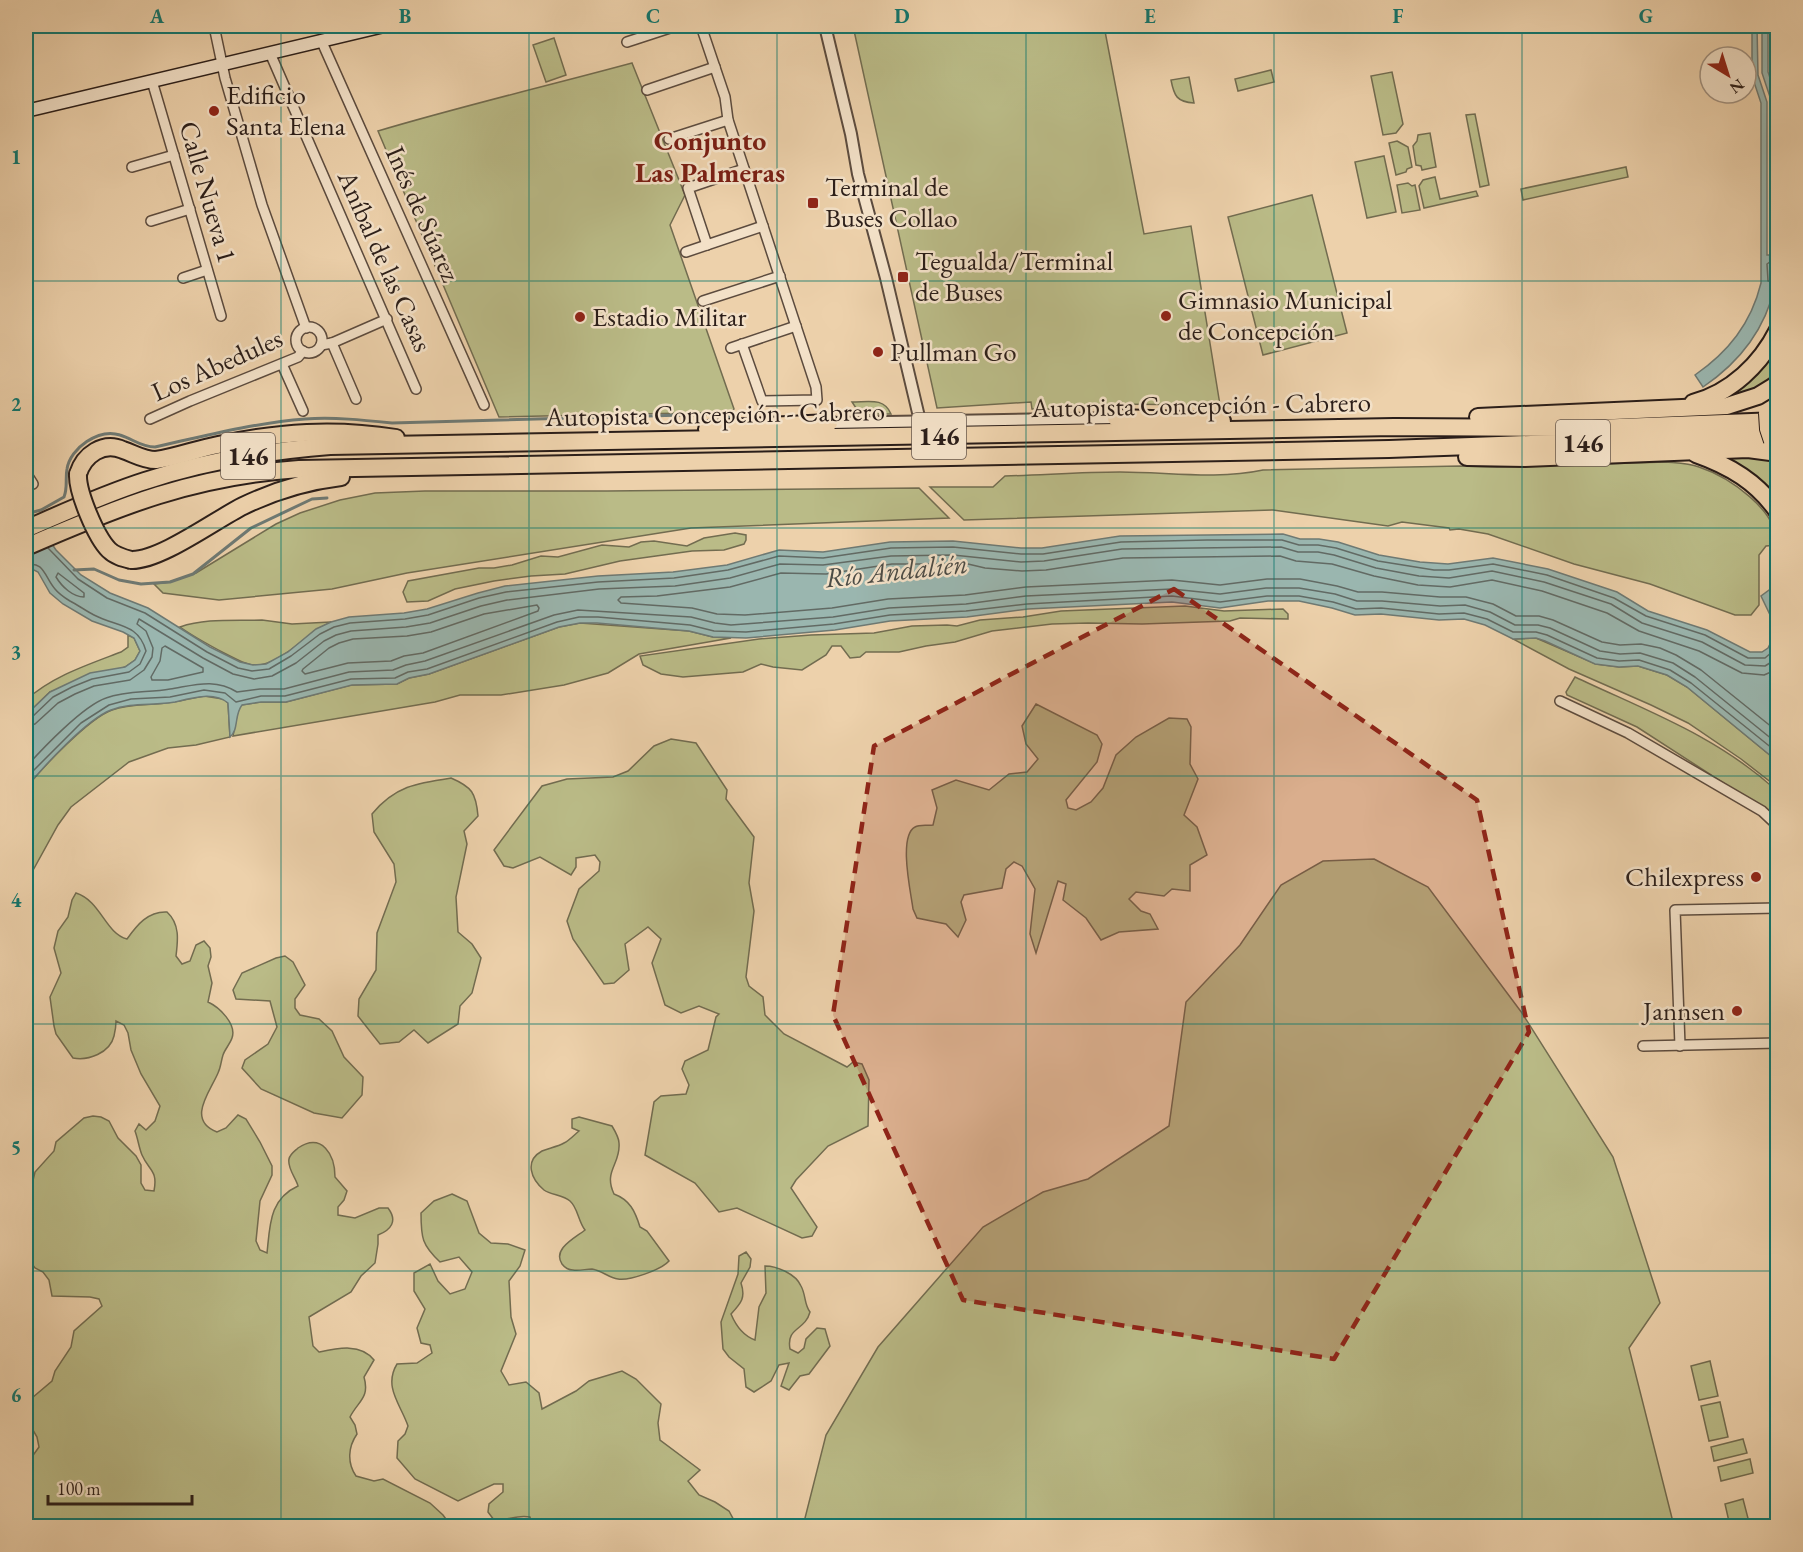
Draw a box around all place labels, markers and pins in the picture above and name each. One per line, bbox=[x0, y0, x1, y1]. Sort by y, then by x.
place label: Edificio Santa Elena bbox=[226, 77, 346, 143]
marker: Edificio Santa Elena bbox=[207, 104, 221, 118]
place label: Terminal de Buses Collao bbox=[825, 169, 958, 235]
marker: Terminal de Buses Collao bbox=[806, 196, 820, 210]
place label: Tegualda/Terminal de Buses bbox=[915, 243, 1113, 309]
marker: Tegualda/Terminal de Buses bbox=[896, 270, 910, 284]
place label: Gimnasio Municipal de Concepción bbox=[1178, 282, 1392, 348]
place label: Estadio Militar bbox=[592, 299, 747, 334]
marker: Gimnasio Municipal de Concepción bbox=[1159, 309, 1173, 323]
marker: Estadio Militar bbox=[573, 310, 587, 324]
place label: Pullman Go bbox=[890, 334, 1017, 369]
marker: Pullman Go bbox=[871, 345, 885, 359]
place label: Chilexpress bbox=[1625, 859, 1744, 894]
marker: Chilexpress bbox=[1749, 870, 1763, 884]
place label: Jannsen bbox=[1641, 993, 1725, 1028]
marker: Jannsen bbox=[1730, 1004, 1744, 1018]

